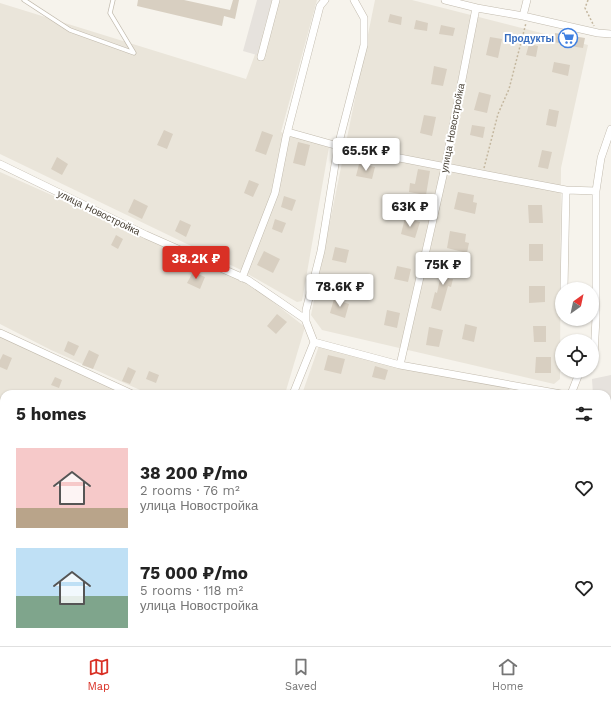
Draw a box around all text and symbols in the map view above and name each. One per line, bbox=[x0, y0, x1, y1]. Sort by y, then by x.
supermarket icon: Продукты bbox=[557, 27, 579, 49]
place label: Продукты bbox=[504, 33, 554, 44]
street label: улица Новостройка bbox=[438, 82, 467, 174]
pin: 65.5K ₽ bbox=[329, 138, 403, 172]
text: 65.5K ₽ bbox=[342, 143, 390, 158]
street label: улица Новостройка bbox=[56, 188, 142, 238]
pin: 63K ₽ bbox=[382, 194, 438, 228]
text: 63K ₽ bbox=[391, 199, 429, 214]
pin: 38.2K ₽ bbox=[159, 246, 233, 280]
text: 38.2K ₽ bbox=[172, 251, 220, 266]
pin: 75K ₽ bbox=[415, 252, 471, 286]
text: 75K ₽ bbox=[425, 257, 461, 272]
pin: 78.6K ₽ bbox=[303, 274, 377, 308]
text: 78.6K ₽ bbox=[315, 279, 365, 294]
north arrow bbox=[555, 282, 599, 326]
map controls bbox=[555, 282, 599, 378]
button: locate bbox=[555, 334, 599, 378]
icon: filters bbox=[573, 403, 595, 425]
text: 5 homes bbox=[16, 404, 86, 424]
text: 38 200 ₽/mo bbox=[140, 463, 248, 483]
icon: home bbox=[48, 464, 96, 512]
icon: heart bbox=[573, 477, 595, 499]
text: 2 rooms · 76 m² bbox=[140, 483, 240, 498]
text: улица Новостройка bbox=[140, 498, 258, 513]
text: 75 000 ₽/mo bbox=[140, 563, 248, 583]
icon: home bbox=[48, 564, 96, 612]
icon: heart bbox=[573, 577, 595, 599]
text: 5 rooms · 118 m² bbox=[140, 583, 243, 598]
text: улица Новостройка bbox=[140, 598, 258, 613]
tab: Map bbox=[88, 656, 110, 693]
tab: Saved bbox=[285, 656, 317, 693]
tab: Home bbox=[492, 656, 523, 693]

